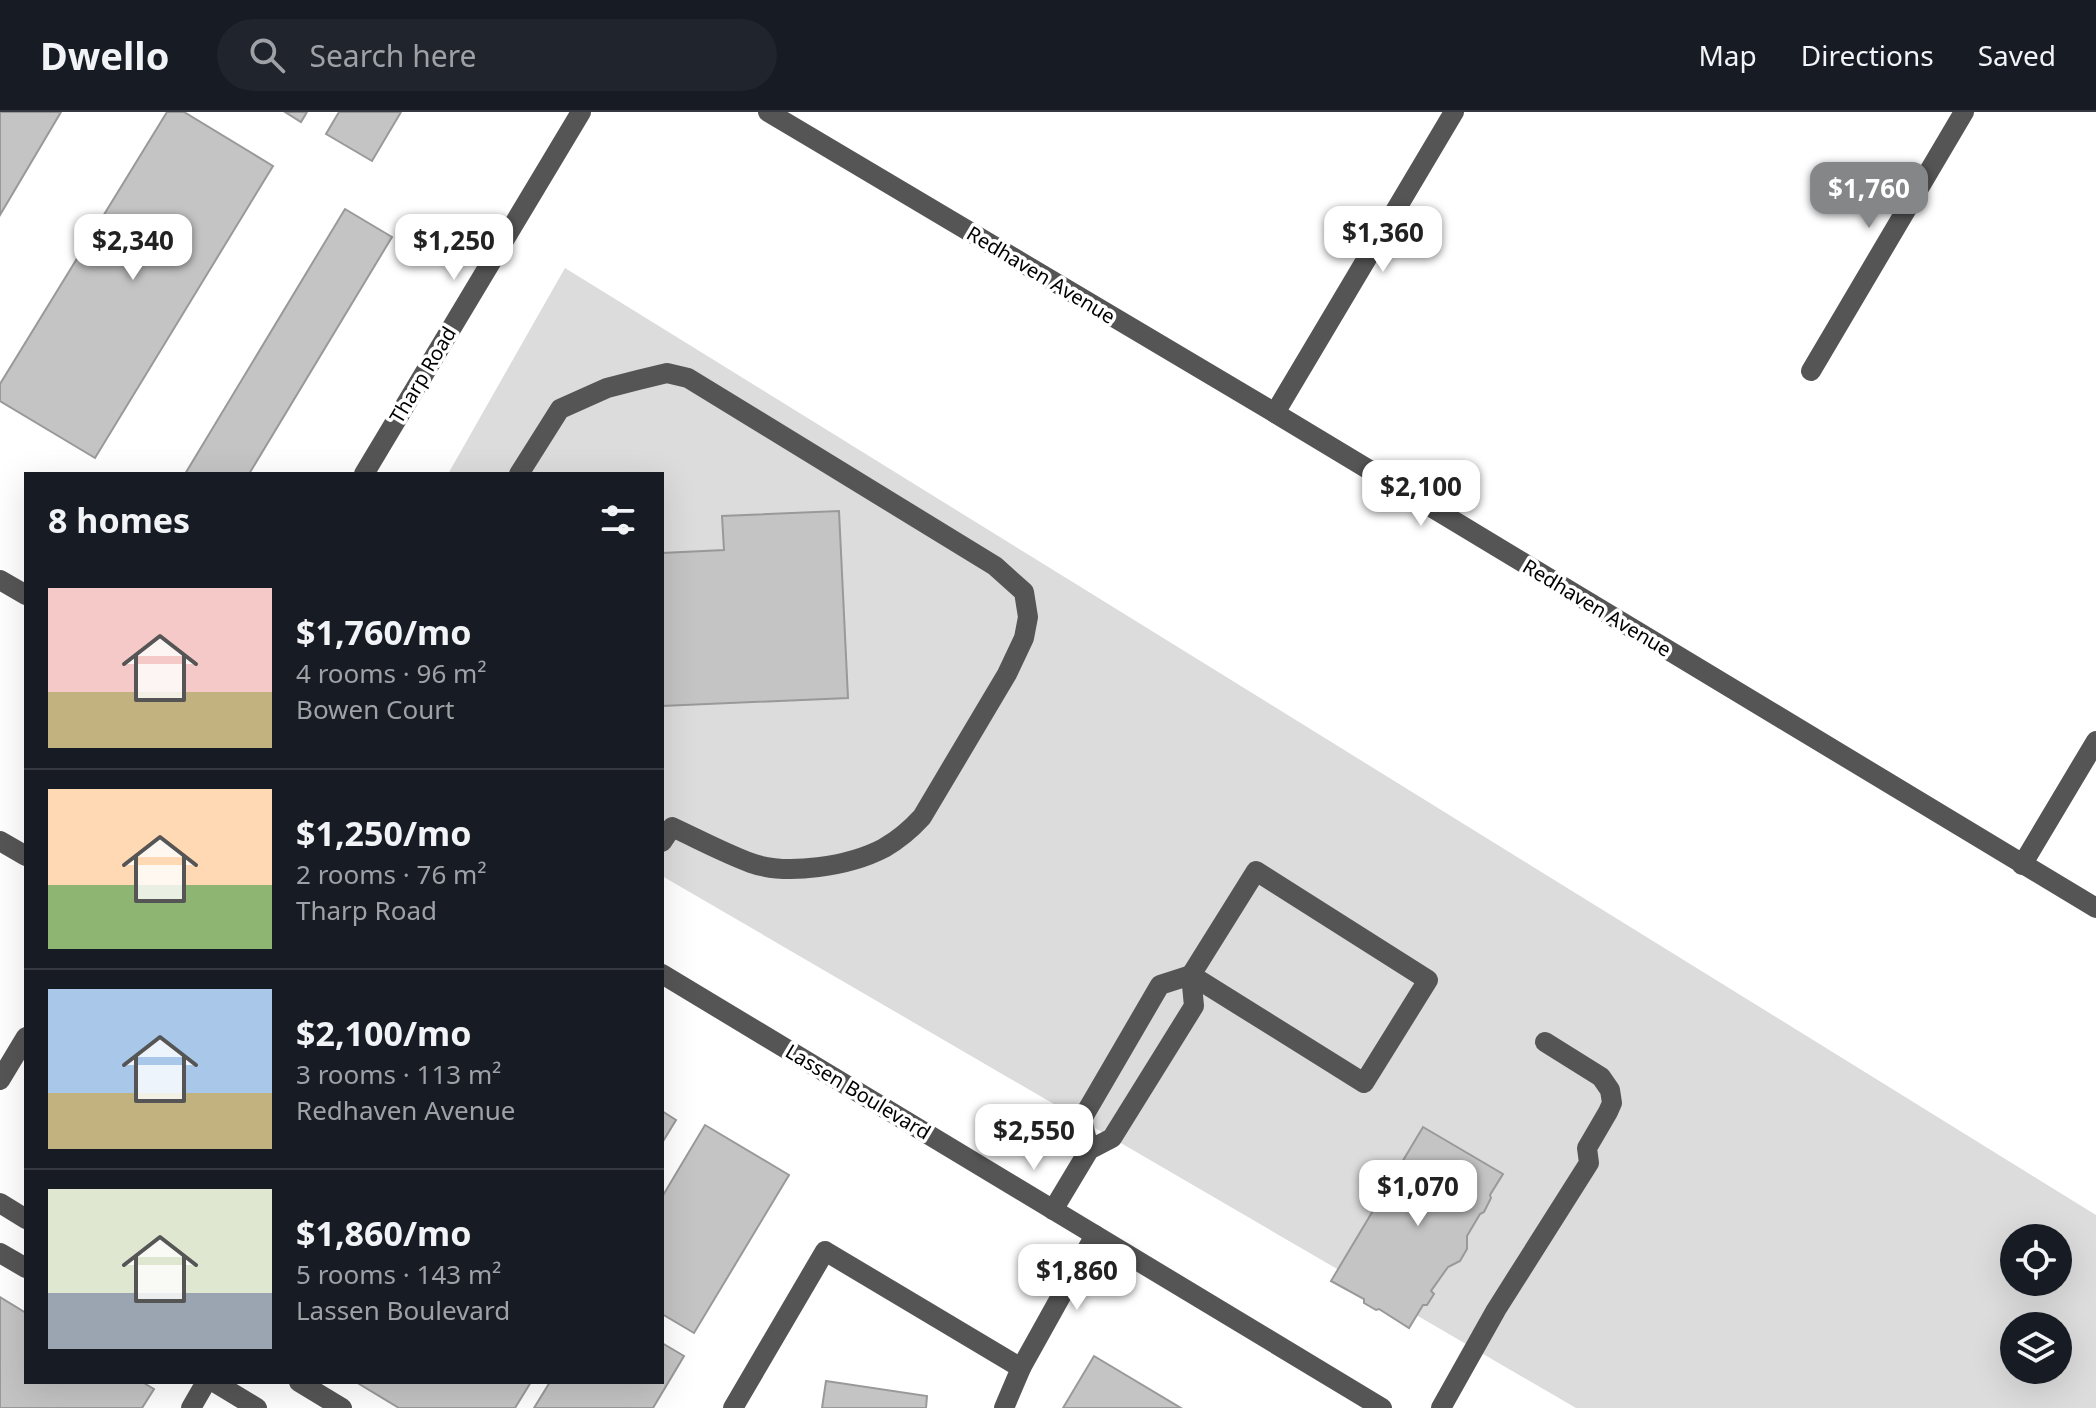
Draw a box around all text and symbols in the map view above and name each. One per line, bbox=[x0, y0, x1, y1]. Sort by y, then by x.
search box bbox=[217, 19, 777, 91]
text: Dwello bbox=[40, 29, 169, 81]
icon: search bbox=[245, 33, 289, 77]
text: Search here bbox=[309, 35, 476, 76]
text: Map bbox=[1698, 36, 1757, 74]
text: Directions bbox=[1801, 36, 1934, 74]
text: Saved bbox=[1978, 36, 2056, 74]
pin: $1,760 bbox=[1804, 162, 1934, 230]
text: $1,760 bbox=[1828, 170, 1910, 206]
pin: $1,360 bbox=[1318, 206, 1448, 274]
pin: $2,340 bbox=[68, 214, 198, 282]
pin: $1,250 bbox=[389, 214, 519, 282]
text: $1,360 bbox=[1342, 214, 1424, 250]
street label: Redhaven Avenue bbox=[962, 220, 1121, 330]
text: $2,340 bbox=[92, 222, 174, 258]
text: $1,250 bbox=[413, 222, 495, 258]
street label: Tharp Road bbox=[383, 321, 462, 428]
pin: $2,100 bbox=[1356, 460, 1486, 528]
text: $2,100 bbox=[1380, 468, 1462, 504]
text: 8 homes bbox=[48, 497, 190, 543]
icon: filters bbox=[596, 498, 640, 542]
street label: Redhaven Avenue bbox=[1518, 553, 1677, 663]
text: $1,760/mo bbox=[296, 609, 471, 655]
icon: home bbox=[112, 620, 208, 716]
text: 4 rooms · 96 m² bbox=[296, 655, 486, 691]
text: Bowen Court bbox=[296, 691, 454, 727]
text: $1,250/mo bbox=[296, 810, 471, 856]
icon: home bbox=[112, 821, 208, 917]
text: 2 rooms · 76 m² bbox=[296, 856, 486, 892]
text: Tharp Road bbox=[296, 892, 437, 928]
text: $2,100/mo bbox=[296, 1010, 471, 1056]
icon: home bbox=[112, 1021, 208, 1117]
street label: Lassen Boulevard bbox=[781, 1038, 936, 1146]
text: 3 rooms · 113 m² bbox=[296, 1056, 501, 1092]
text: Redhaven Avenue bbox=[296, 1092, 515, 1128]
pin: $2,550 bbox=[969, 1104, 1099, 1172]
text: $2,550 bbox=[993, 1112, 1075, 1148]
pin: $1,070 bbox=[1353, 1160, 1483, 1228]
text: $1,070 bbox=[1377, 1168, 1459, 1204]
text: $1,860/mo bbox=[296, 1210, 471, 1256]
icon: home bbox=[112, 1221, 208, 1317]
map controls bbox=[2000, 1224, 2072, 1384]
button: locate bbox=[2000, 1224, 2072, 1296]
pin: $1,860 bbox=[1012, 1244, 1142, 1312]
text: $1,860 bbox=[1036, 1252, 1118, 1288]
text: 5 rooms · 143 m² bbox=[296, 1256, 501, 1292]
text: Lassen Boulevard bbox=[296, 1292, 510, 1328]
button: layers bbox=[2000, 1312, 2072, 1384]

